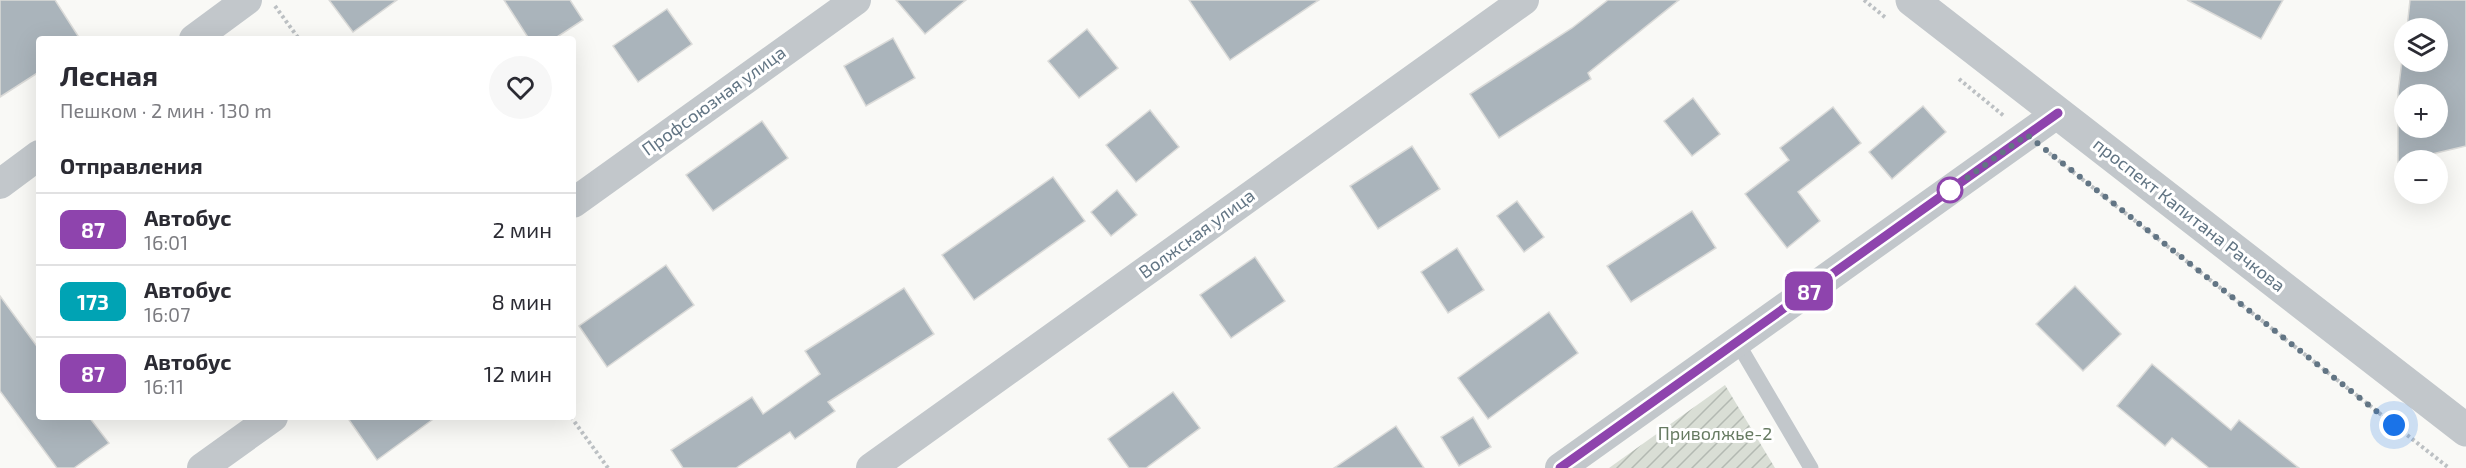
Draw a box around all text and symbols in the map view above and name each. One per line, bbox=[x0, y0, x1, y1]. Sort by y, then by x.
map controls bbox=[2394, 18, 2448, 204]
button: layers bbox=[2394, 18, 2448, 72]
street label: Профсоюзная улица bbox=[637, 41, 790, 160]
button: heart bbox=[489, 56, 552, 119]
text: Лесная bbox=[60, 58, 158, 92]
button: + bbox=[2394, 84, 2448, 138]
text: Пешком · 2 мин · 130 m bbox=[60, 98, 272, 122]
street label: проспект Капитана Рачкова bbox=[2089, 133, 2290, 296]
button: − bbox=[2394, 150, 2448, 204]
text: Отправления bbox=[60, 152, 203, 178]
unlabelled marker bbox=[1937, 177, 1963, 203]
street label: Волжская улица bbox=[1134, 184, 1259, 283]
text: Автобус bbox=[144, 204, 232, 230]
text: 2 мин bbox=[493, 216, 552, 242]
text: 87 bbox=[81, 217, 105, 242]
text: 16:01 bbox=[144, 230, 188, 254]
line badge: 87 bbox=[1782, 272, 1836, 310]
text: Автобус bbox=[144, 276, 232, 302]
text: 87 bbox=[1797, 279, 1821, 304]
text: 8 мин bbox=[492, 288, 552, 314]
text: 173 bbox=[77, 289, 109, 314]
text: 16:07 bbox=[144, 302, 190, 326]
text: Автобус bbox=[144, 348, 232, 374]
text: 12 мин bbox=[484, 360, 552, 386]
text: 87 bbox=[81, 361, 105, 386]
text: 16:11 bbox=[144, 374, 184, 398]
your location bbox=[2379, 410, 2409, 440]
park label: Приволжье-2 bbox=[1658, 422, 1772, 444]

